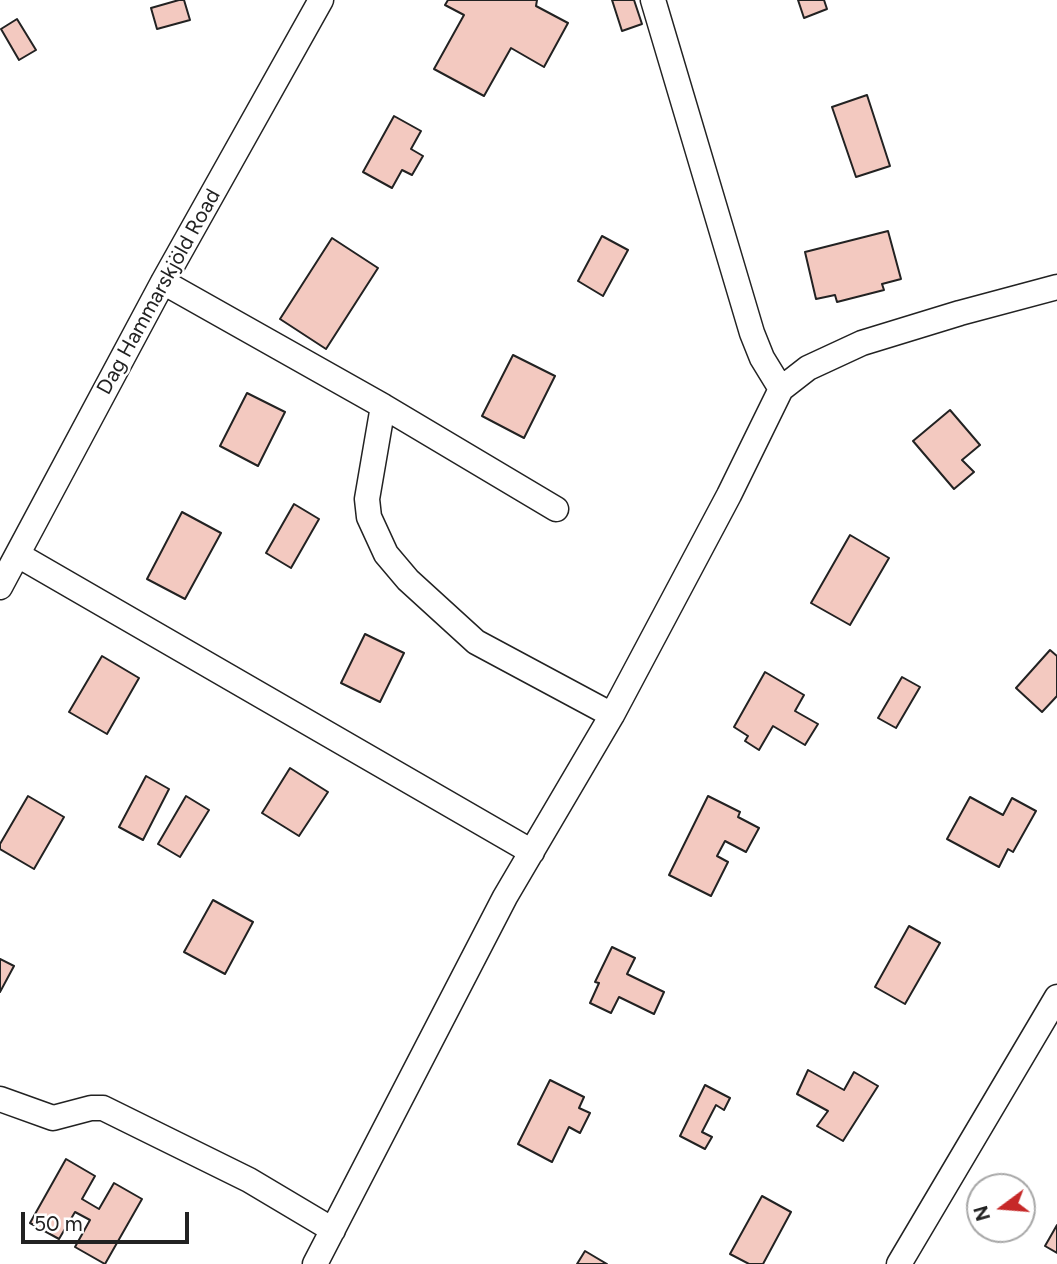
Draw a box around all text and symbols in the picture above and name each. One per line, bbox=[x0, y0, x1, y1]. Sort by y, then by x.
street label: Dag Hammarskjöld Road bbox=[92, 185, 226, 399]
north arrow bbox=[966, 1173, 1036, 1243]
scale bar bbox=[24, 1198, 192, 1242]
text: N bbox=[969, 1203, 995, 1224]
text: 50 m bbox=[34, 1211, 83, 1236]

